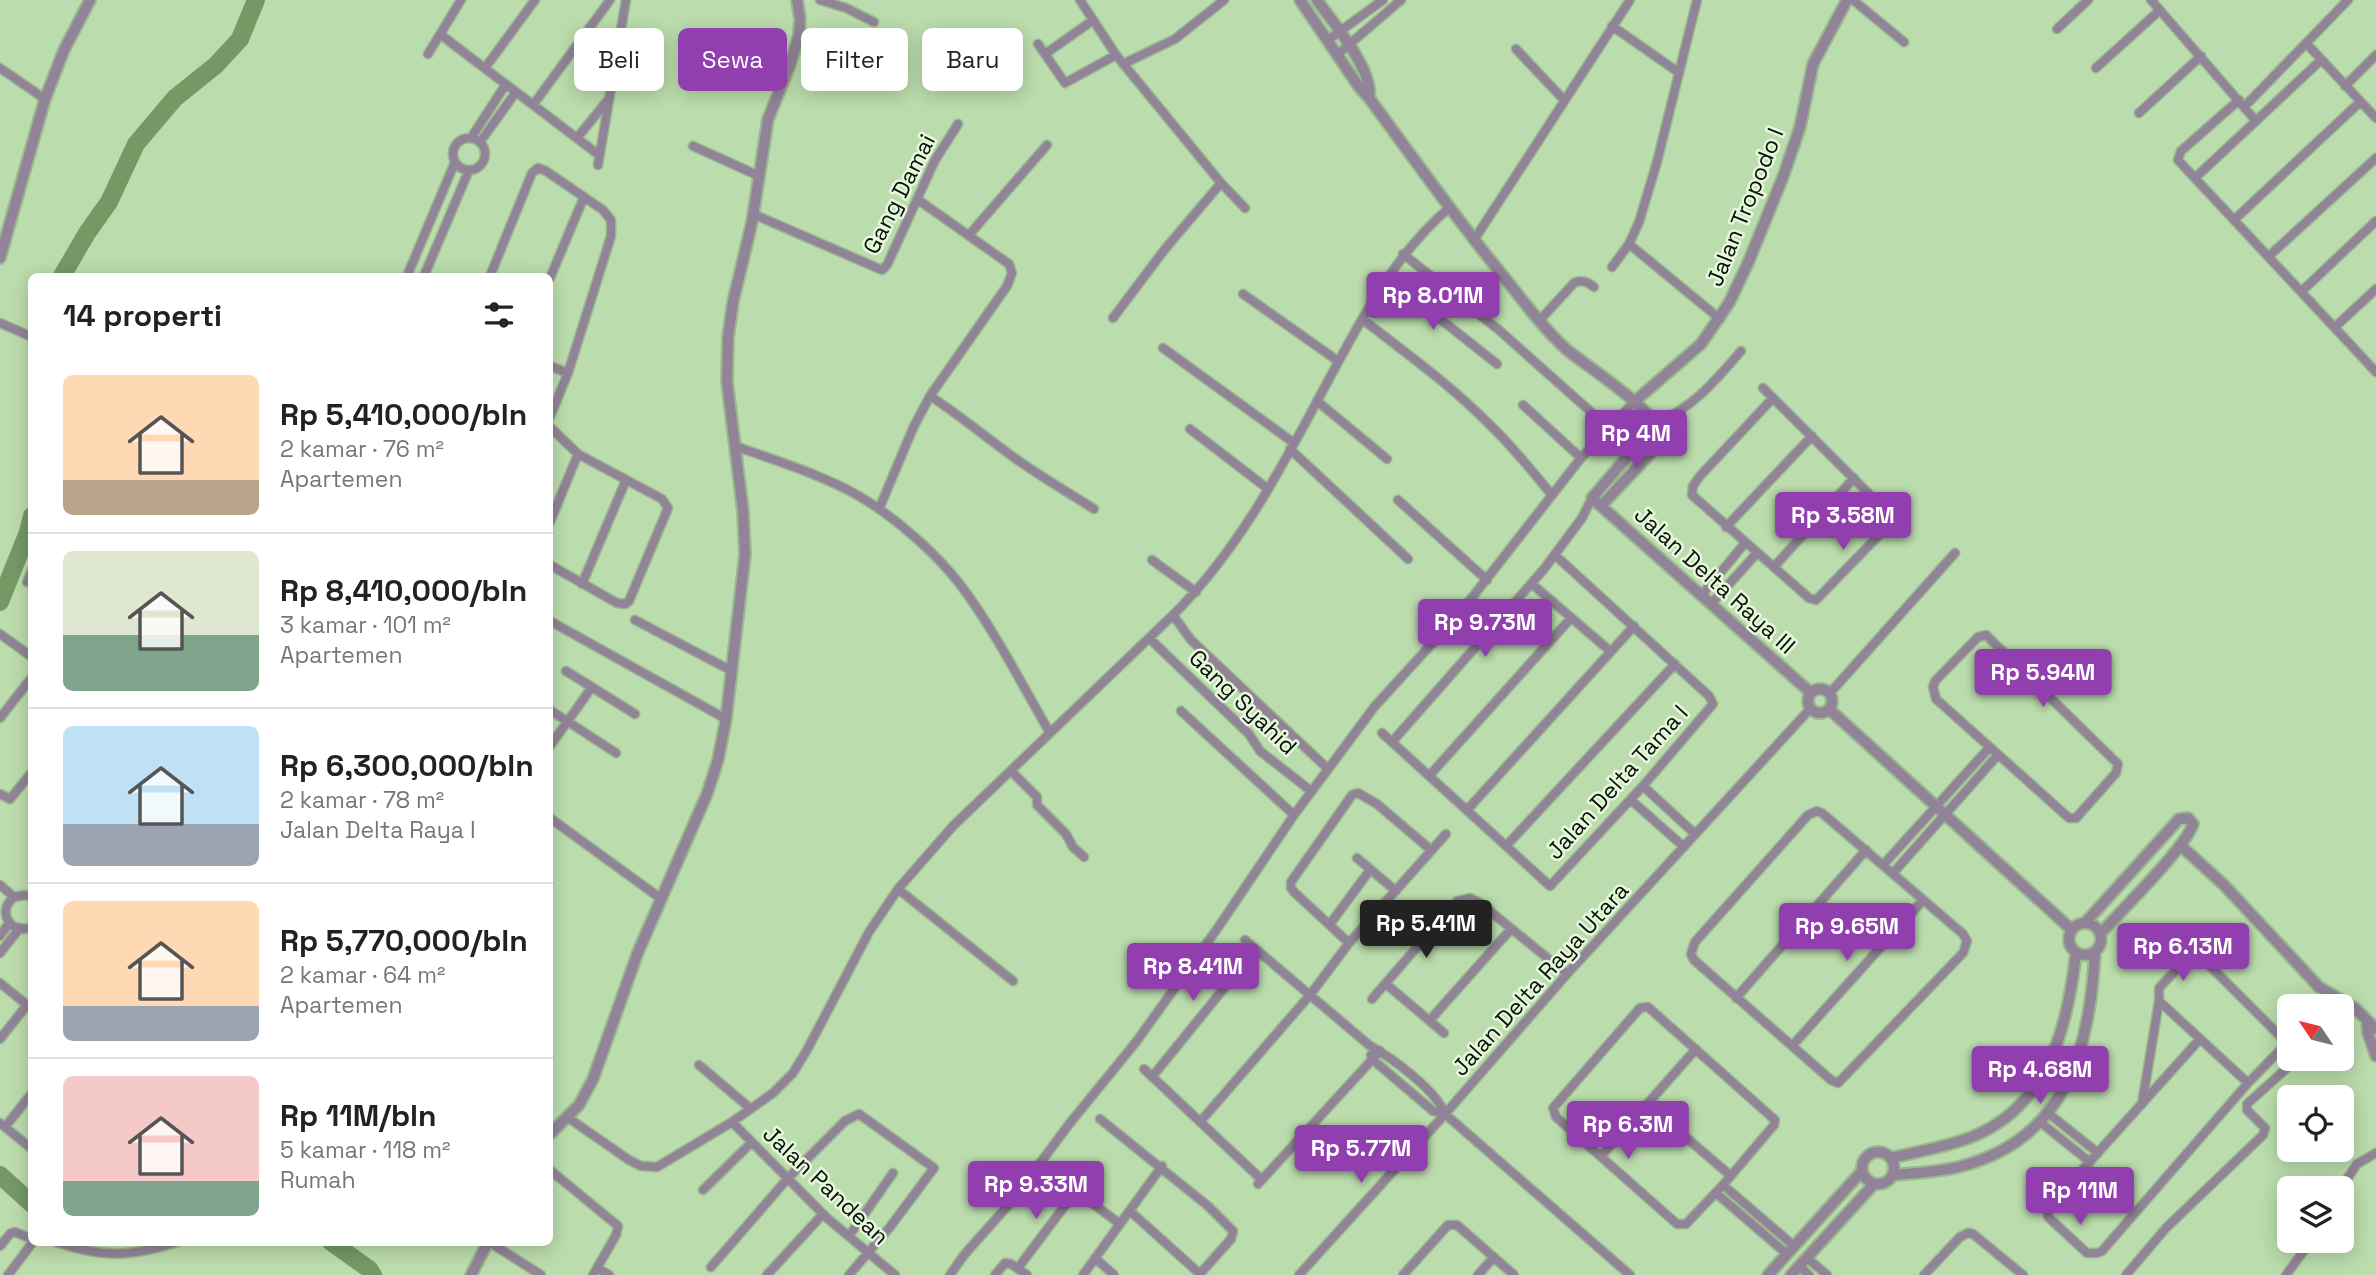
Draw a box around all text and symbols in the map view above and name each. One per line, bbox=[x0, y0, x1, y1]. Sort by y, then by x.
chip: Beli bbox=[574, 28, 664, 91]
chip: Sewa bbox=[678, 28, 787, 91]
chip: Filter bbox=[801, 28, 908, 91]
chip: Baru bbox=[922, 28, 1023, 91]
street label: Jalan Tropodo I bbox=[1700, 123, 1790, 291]
street label: Gang Damai bbox=[856, 129, 942, 259]
pin: Rp 8.01M bbox=[1361, 272, 1505, 332]
text: Rp 8.01M bbox=[1382, 280, 1484, 310]
text: 14 properti bbox=[63, 296, 222, 335]
icon: filters bbox=[480, 296, 518, 334]
text: Rp 5,410,000/bln bbox=[280, 395, 527, 434]
icon: home bbox=[119, 403, 203, 487]
pin: Rp 4M bbox=[1587, 410, 1685, 470]
text: Rp 4M bbox=[1601, 418, 1671, 448]
text: 2 kamar · 76 m² bbox=[280, 434, 444, 464]
text: Apartemen bbox=[280, 464, 402, 494]
pin: Rp 3.58M bbox=[1771, 492, 1915, 552]
street label: Jalan Delta Raya III bbox=[1628, 500, 1802, 660]
text: Rp 3.58M bbox=[1791, 500, 1895, 530]
text: Rp 8,410,000/bln bbox=[280, 571, 527, 610]
icon: home bbox=[119, 579, 203, 663]
pin: Rp 9.73M bbox=[1413, 600, 1557, 659]
text: Rp 9.73M bbox=[1434, 607, 1536, 637]
text: 3 kamar · 101 m² bbox=[280, 610, 451, 640]
text: Apartemen bbox=[280, 640, 402, 670]
street label: Gang Syahid bbox=[1183, 643, 1303, 761]
pin: Rp 5.94M bbox=[1971, 650, 2115, 709]
text: Rp 5.94M bbox=[1991, 657, 2095, 687]
street label: Jalan Delta Tama I bbox=[1540, 698, 1694, 866]
text: Rp 6,300,000/bln bbox=[280, 746, 534, 785]
icon: home bbox=[119, 754, 203, 838]
text: 2 kamar · 78 m² bbox=[280, 785, 444, 815]
text: Jalan Delta Raya I bbox=[280, 815, 476, 845]
street label: Jalan Delta Raya Utara bbox=[1445, 876, 1635, 1082]
pin: Rp 5.41M bbox=[1354, 900, 1498, 960]
pin: Rp 9.65M bbox=[1775, 904, 1919, 963]
text: Rp 5.41M bbox=[1376, 908, 1476, 938]
text: Rp 9.65M bbox=[1795, 911, 1899, 941]
text: Rp 5,770,000/bln bbox=[280, 921, 528, 960]
pin: Rp 6.13M bbox=[2111, 923, 2255, 983]
icon: home bbox=[119, 929, 203, 1013]
text: Rp 6.13M bbox=[2133, 931, 2233, 961]
pin: Rp 8.41M bbox=[1121, 944, 1265, 1003]
text: Rp 8.41M bbox=[1143, 951, 1243, 981]
text: 2 kamar · 64 m² bbox=[280, 960, 445, 990]
text: Apartemen bbox=[280, 990, 402, 1020]
north arrow bbox=[2277, 994, 2354, 1071]
map controls bbox=[2277, 994, 2354, 1253]
pin: Rp 4.68M bbox=[1968, 1046, 2112, 1106]
text: Rp 4.68M bbox=[1988, 1054, 2092, 1084]
button: locate bbox=[2277, 1085, 2354, 1162]
text: Rp 11M/bln bbox=[280, 1096, 437, 1135]
pin: Rp 6.3M bbox=[1563, 1102, 1693, 1161]
icon: home bbox=[119, 1104, 203, 1188]
text: Rp 6.3M bbox=[1583, 1109, 1673, 1139]
street label: Jalan Pandean bbox=[757, 1119, 895, 1251]
pin: Rp 5.77M bbox=[1289, 1126, 1433, 1185]
text: Rp 5.77M bbox=[1311, 1133, 1411, 1163]
text: 5 kamar · 118 m² bbox=[280, 1135, 451, 1165]
pin: Rp 9.33M bbox=[964, 1162, 1108, 1221]
text: Rumah bbox=[280, 1165, 356, 1195]
pin: Rp 11M bbox=[2023, 1168, 2137, 1227]
text: Rp 9.33M bbox=[984, 1169, 1088, 1199]
text: Rp 11M bbox=[2042, 1175, 2118, 1205]
button: layers bbox=[2277, 1176, 2354, 1253]

